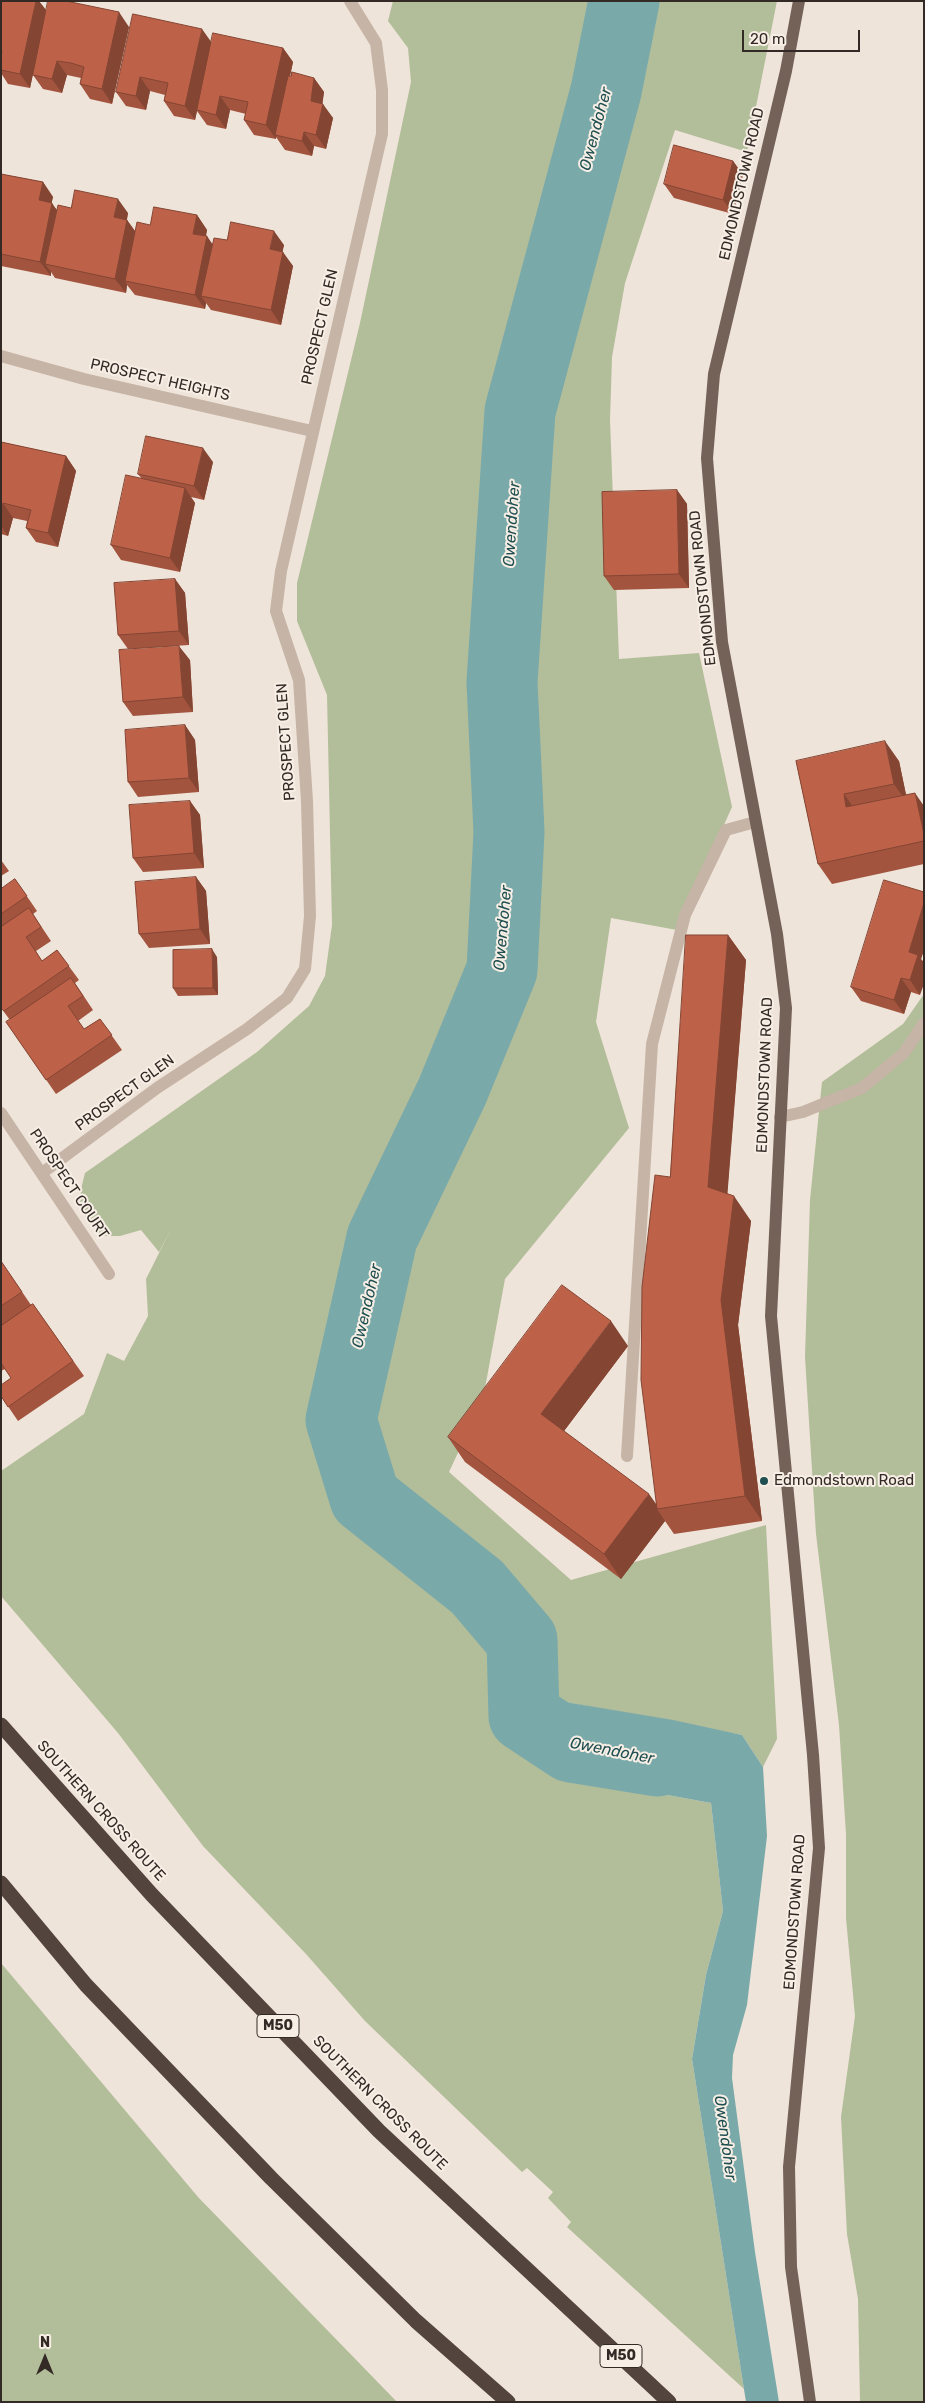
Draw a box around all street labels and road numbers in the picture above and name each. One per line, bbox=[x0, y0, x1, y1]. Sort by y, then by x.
street label: EDMONDSTOWN ROAD bbox=[716, 106, 768, 262]
street label: PROSPECT GLEN bbox=[298, 267, 342, 387]
street label: PROSPECT HEIGHTS bbox=[88, 355, 232, 405]
street label: EDMONDSTOWN ROAD bbox=[686, 509, 720, 667]
street label: PROSPECT GLEN bbox=[273, 682, 299, 802]
street label: EDMONDSTOWN ROAD bbox=[753, 997, 777, 1153]
street label: PROSPECT GLEN bbox=[72, 1051, 178, 1135]
street label: PROSPECT COURT bbox=[25, 1126, 113, 1242]
street label: SOUTHERN CROSS ROUTE bbox=[33, 1737, 169, 1885]
street label: EDMONDSTOWN ROAD bbox=[781, 1833, 809, 1991]
road number: M50 bbox=[257, 2014, 299, 2038]
street label: SOUTHERN CROSS ROUTE bbox=[309, 2032, 451, 2174]
road number: M50 bbox=[600, 2344, 642, 2368]

